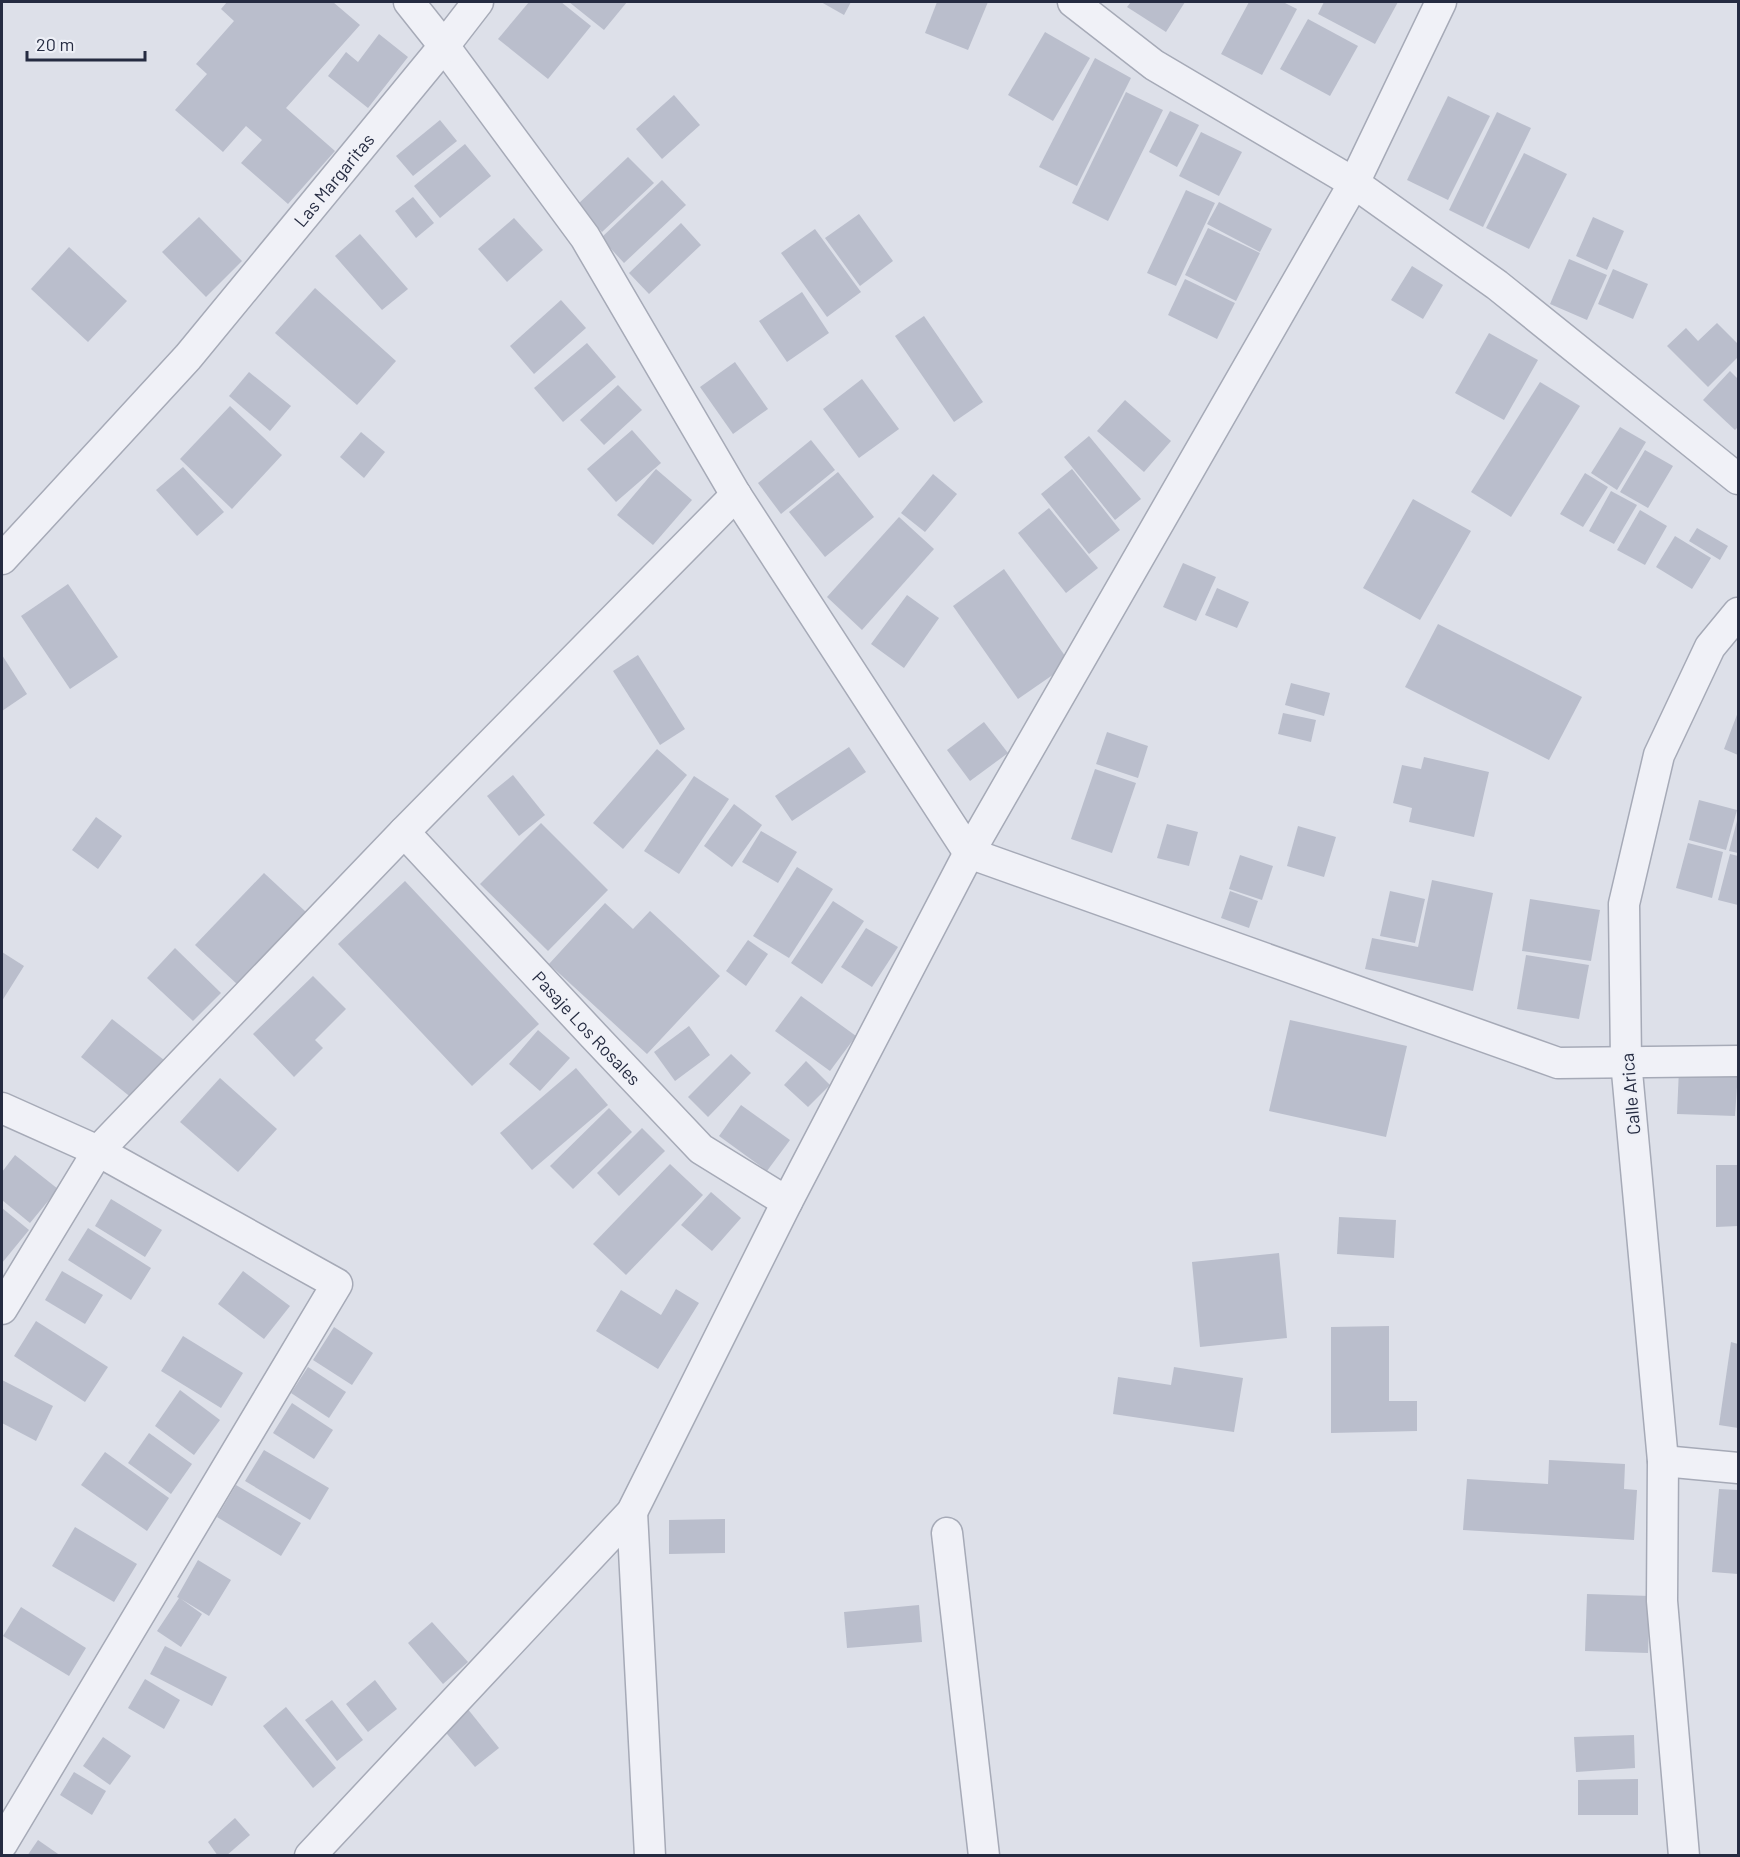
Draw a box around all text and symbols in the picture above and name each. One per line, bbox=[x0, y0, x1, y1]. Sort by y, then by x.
scale bar bbox=[27, 24, 146, 62]
text: 20 m bbox=[36, 33, 74, 55]
street label: Las Margaritas bbox=[289, 129, 379, 231]
street label: Pasaje Los Rosales bbox=[528, 966, 646, 1090]
street label: Calle Arica bbox=[1615, 1052, 1645, 1136]

